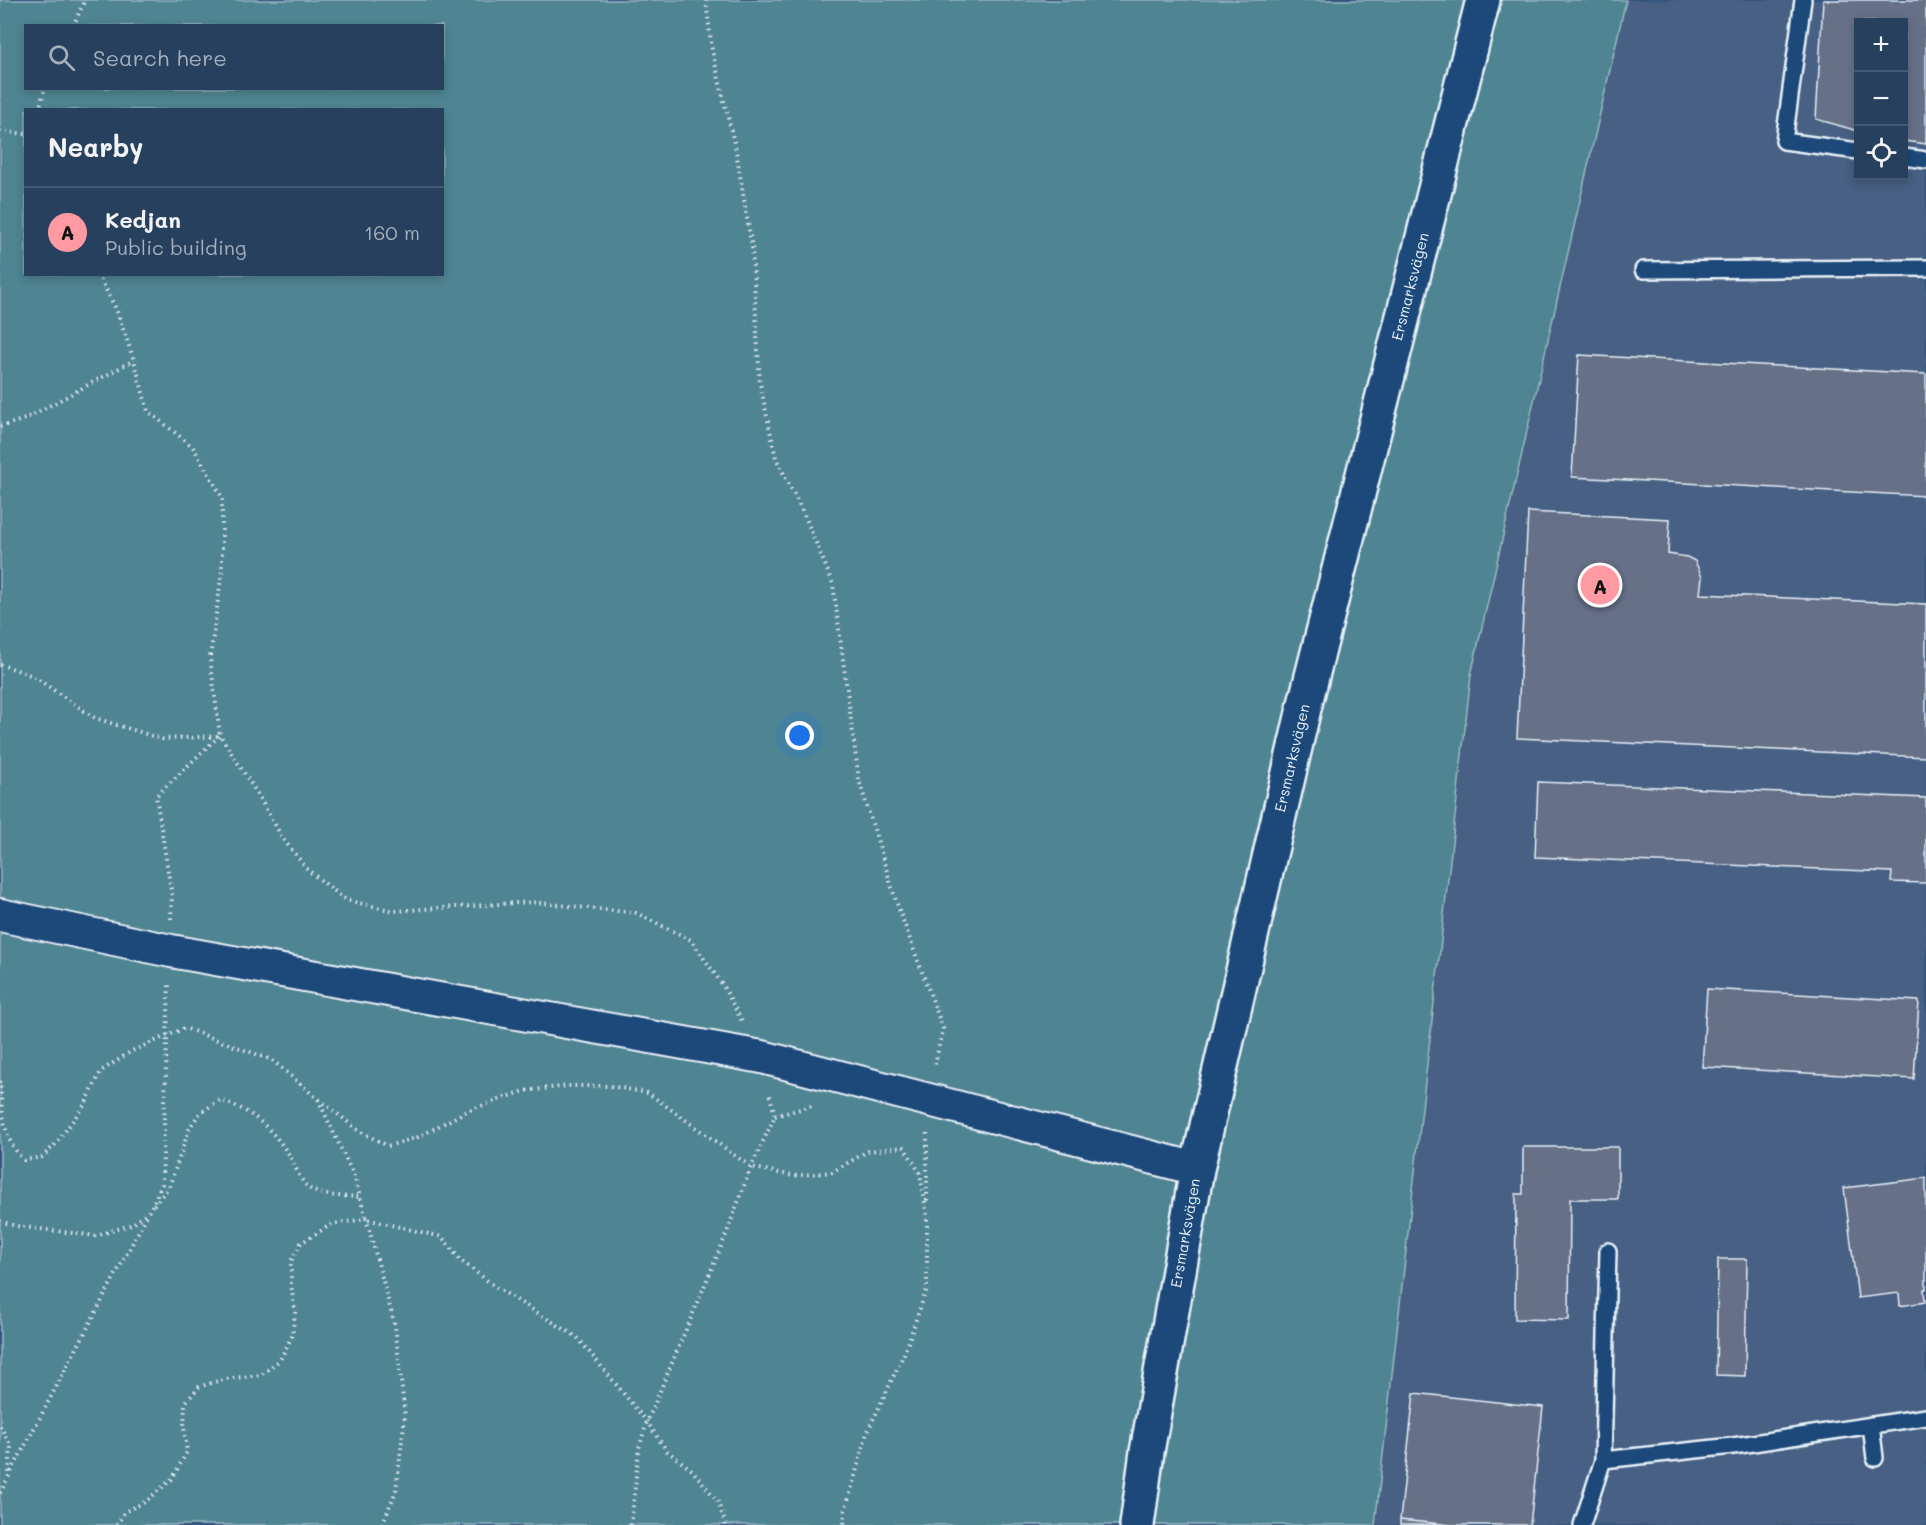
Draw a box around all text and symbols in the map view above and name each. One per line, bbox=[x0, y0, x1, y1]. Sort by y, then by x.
map controls bbox=[1854, 18, 1908, 180]
button: + bbox=[1854, 18, 1908, 72]
search box bbox=[24, 24, 444, 90]
icon: search bbox=[45, 41, 78, 74]
text: Search here bbox=[93, 43, 227, 72]
button: − bbox=[1854, 72, 1908, 126]
button: locate bbox=[1854, 126, 1908, 180]
text: Nearby bbox=[48, 130, 143, 164]
text: Kedjan bbox=[105, 205, 181, 234]
text: A bbox=[61, 219, 74, 245]
text: 160 m bbox=[364, 219, 420, 245]
street label: Ersmarksvägen bbox=[1386, 230, 1433, 342]
text: Public building bbox=[105, 234, 247, 260]
pin: A bbox=[1580, 562, 1620, 608]
street label: Ersmarksvägen bbox=[1269, 702, 1314, 814]
your location bbox=[785, 721, 814, 750]
street label: Ersmarksvägen bbox=[1165, 1177, 1204, 1289]

